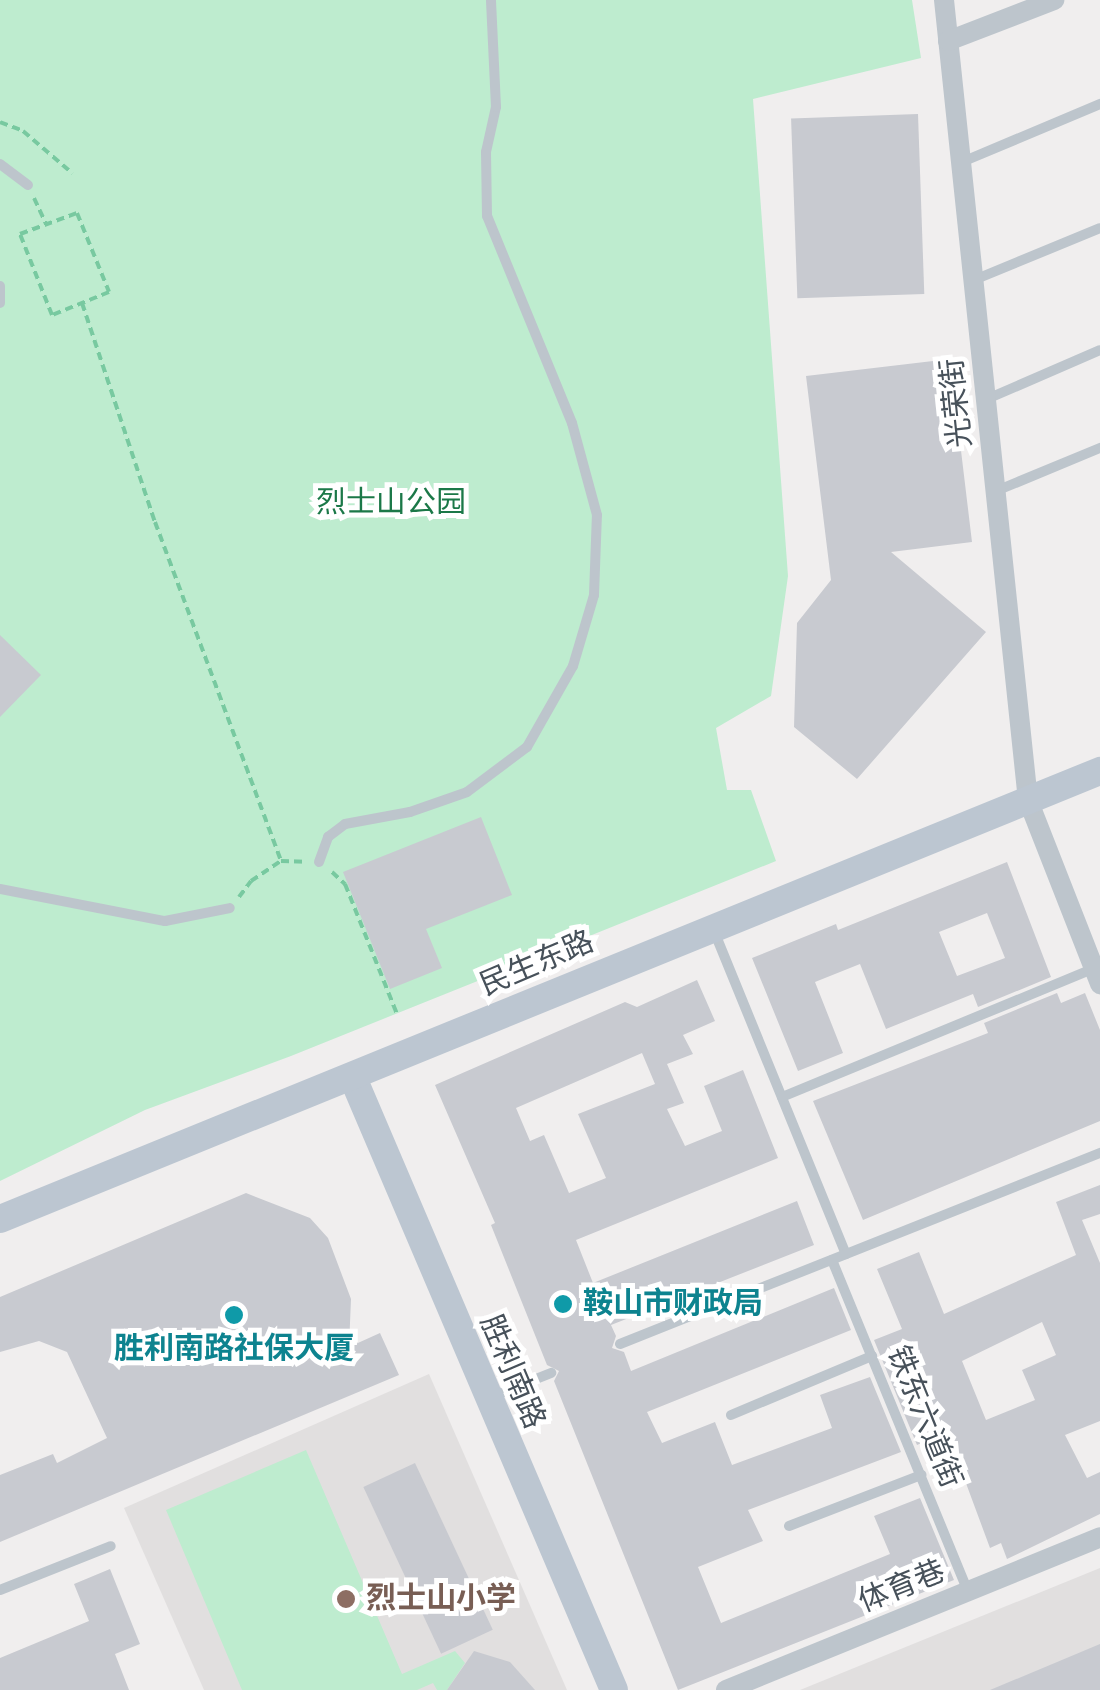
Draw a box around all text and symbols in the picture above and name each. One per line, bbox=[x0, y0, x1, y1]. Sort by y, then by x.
street label: 光荣街 bbox=[934, 356, 980, 450]
park label: 烈士山公园 bbox=[316, 485, 466, 521]
street label: 民生东路 bbox=[475, 924, 599, 1004]
place label: 鞍山市财政局 bbox=[583, 1286, 763, 1322]
marker: 鞍山市财政局 bbox=[552, 1293, 574, 1315]
marker: 胜利南路社保大厦 bbox=[223, 1304, 245, 1326]
street label: 胜利南路 bbox=[472, 1310, 552, 1434]
place label: 胜利南路社保大厦 bbox=[114, 1331, 354, 1367]
street label: 铁东六道街 bbox=[879, 1341, 969, 1493]
street label: 体育巷 bbox=[854, 1553, 950, 1621]
place label: 烈士山小学 bbox=[366, 1581, 516, 1617]
marker: 烈士山小学 bbox=[335, 1588, 357, 1610]

